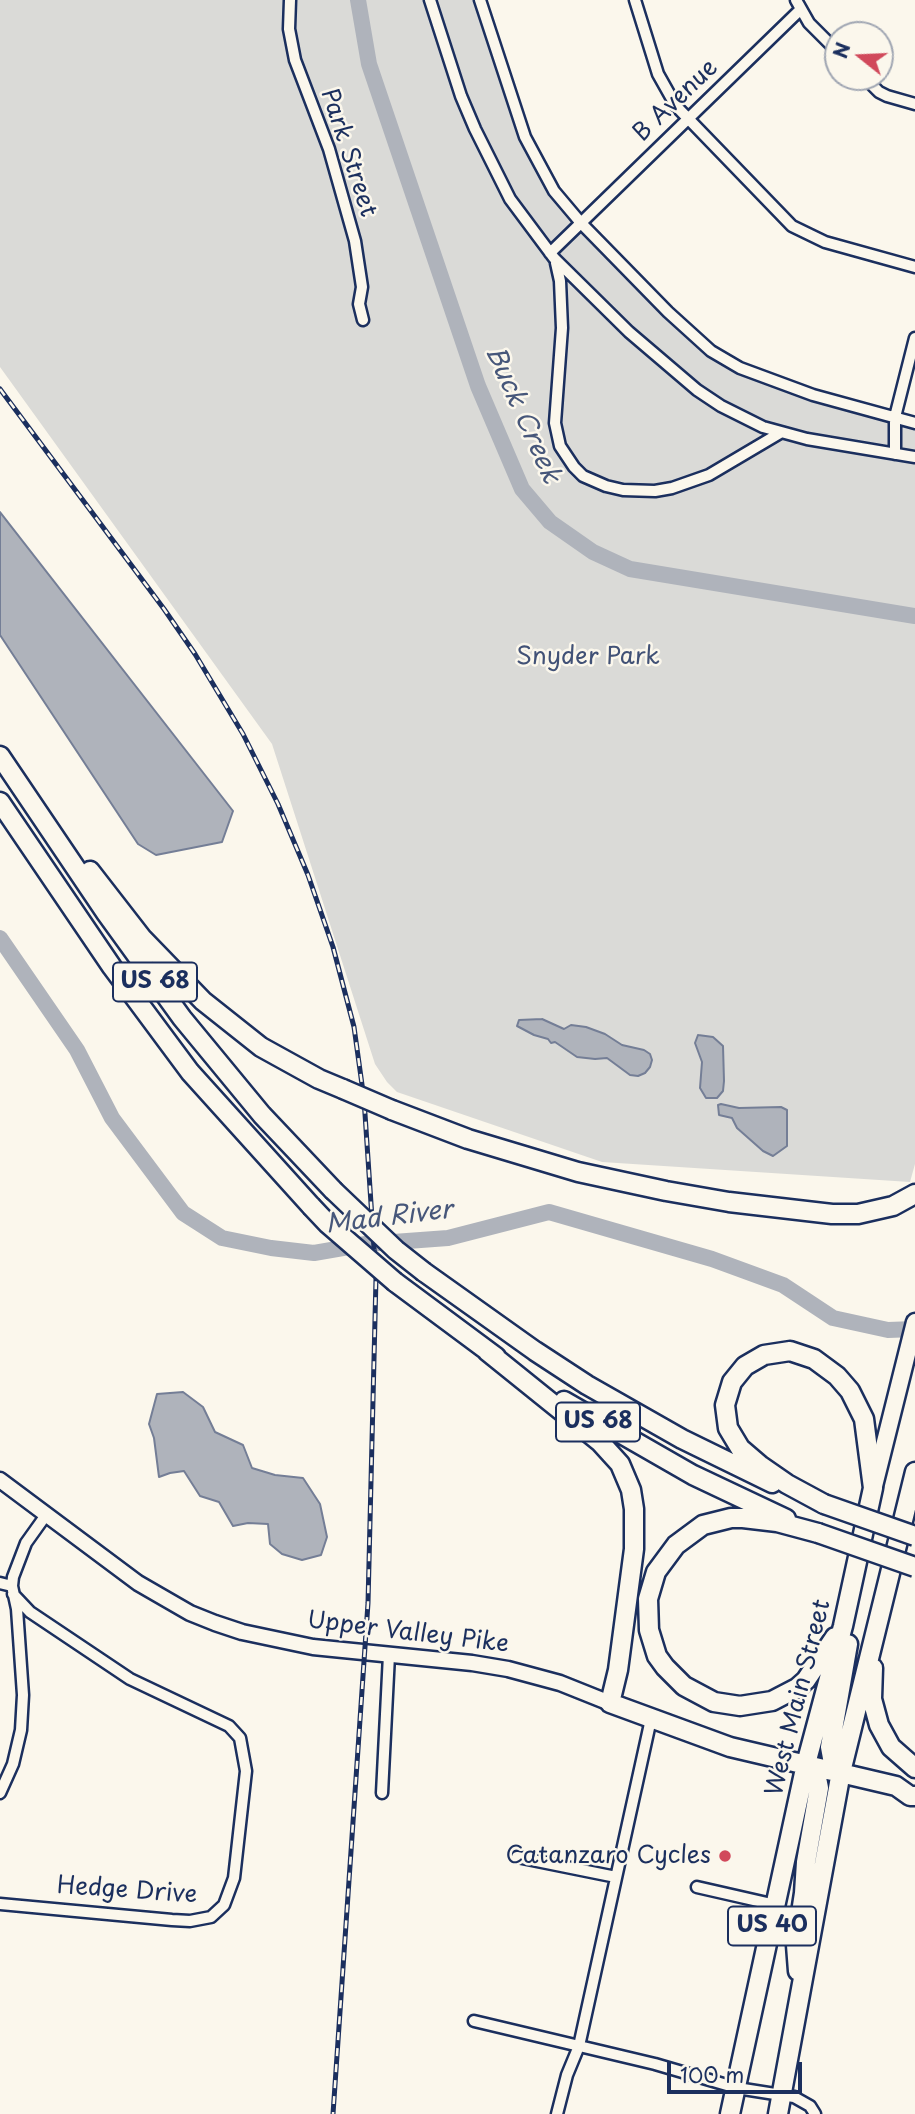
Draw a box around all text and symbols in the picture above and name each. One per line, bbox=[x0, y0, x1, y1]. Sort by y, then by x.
north arrow bbox=[824, 21, 894, 91]
text: N bbox=[825, 39, 857, 62]
street label: B Avenue bbox=[628, 54, 724, 148]
street label: Park Street bbox=[314, 85, 382, 221]
water label: Buck Creek bbox=[478, 342, 566, 488]
park label: Snyder Park bbox=[516, 643, 660, 671]
road number: US 68 bbox=[113, 962, 197, 1001]
water label: Mad River bbox=[324, 1195, 454, 1241]
road number: US 68 bbox=[556, 1402, 640, 1442]
street label: West Main Street bbox=[761, 1597, 837, 1799]
street label: Upper Valley Pike bbox=[306, 1606, 510, 1660]
place label: Catanzaro Cycles bbox=[505, 1842, 711, 1870]
marker: Catanzaro Cycles bbox=[717, 1848, 733, 1864]
street label: Hedge Drive bbox=[56, 1872, 198, 1910]
road number: US 40 bbox=[728, 1907, 816, 1946]
scale bar bbox=[670, 2048, 805, 2092]
text: 100 m bbox=[680, 2058, 744, 2090]

